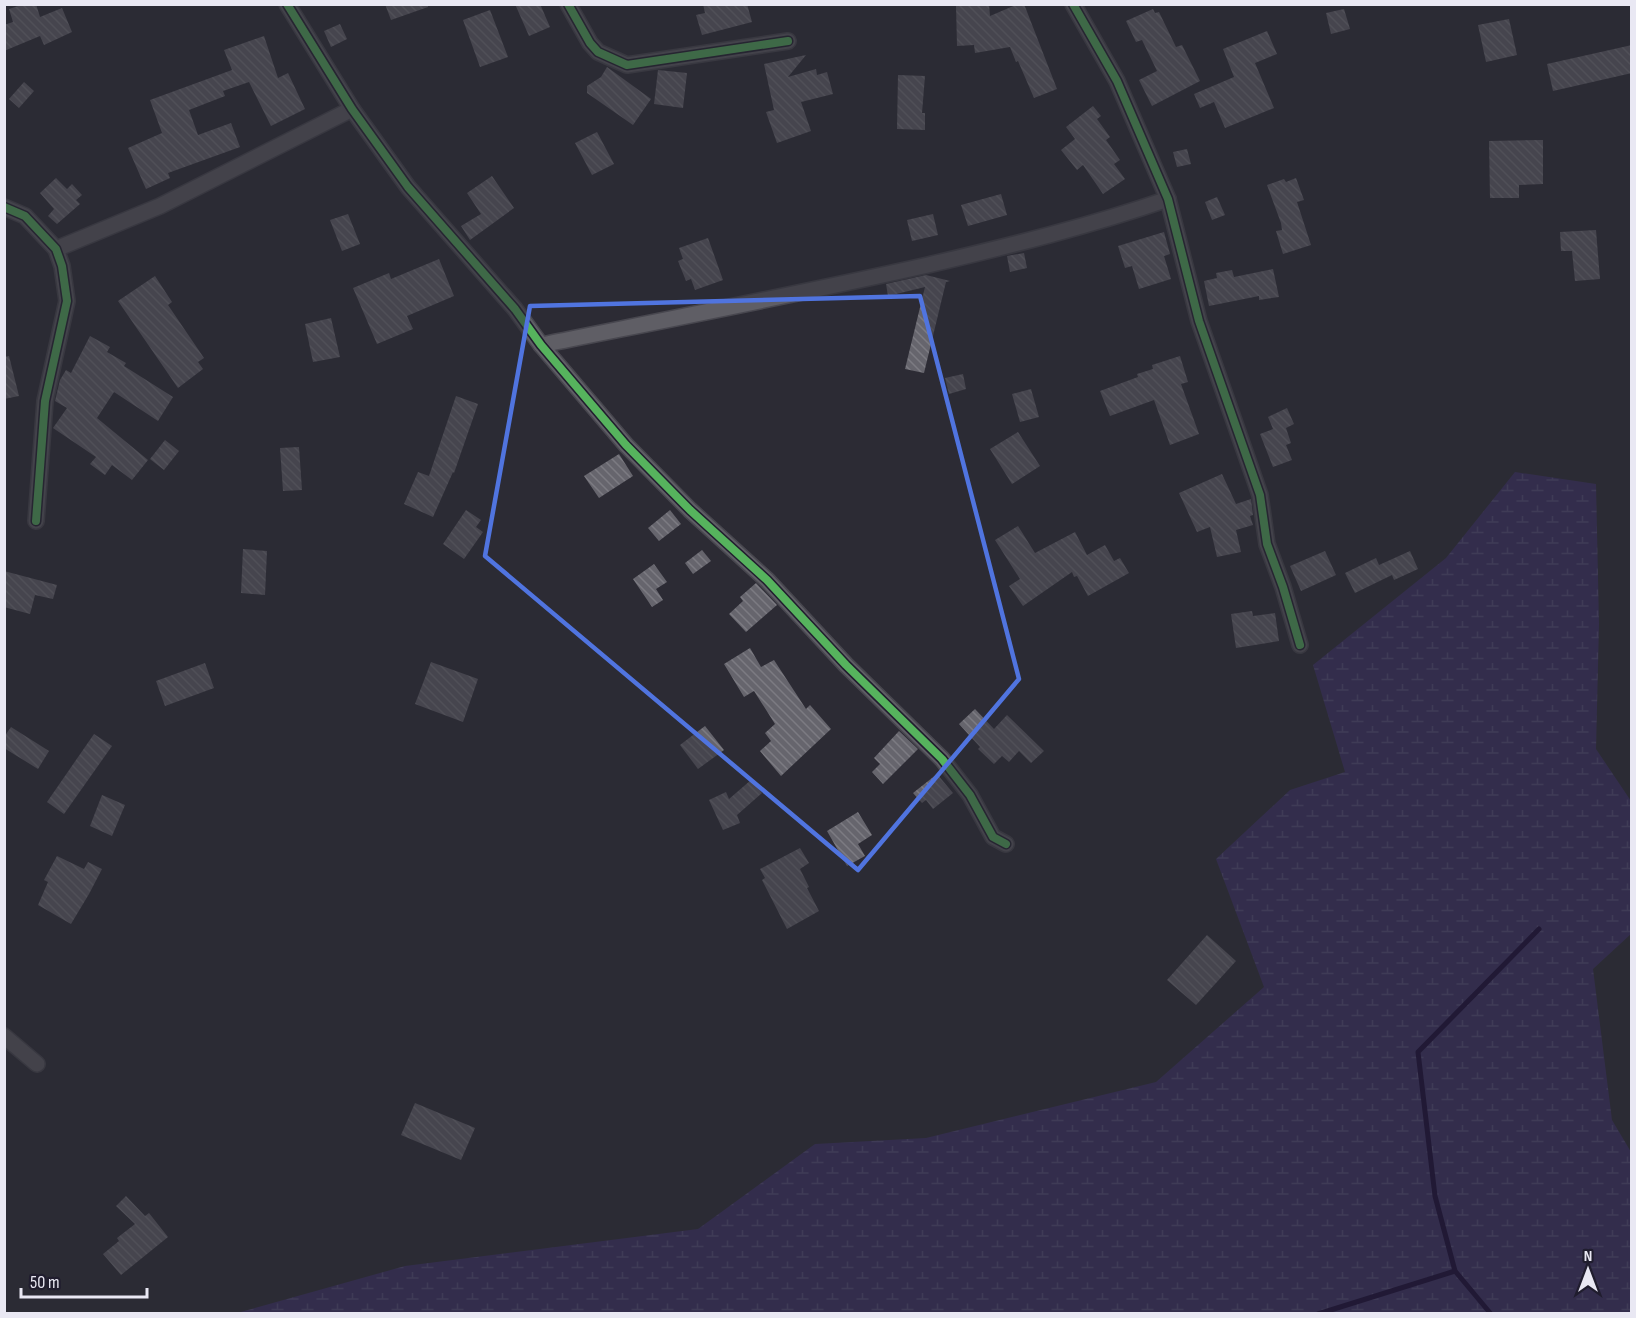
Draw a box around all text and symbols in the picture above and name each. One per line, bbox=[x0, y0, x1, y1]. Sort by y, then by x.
north arrow bbox=[1558, 1240, 1618, 1300]
text: N bbox=[1584, 1247, 1592, 1266]
scale bar bbox=[21, 1261, 147, 1299]
text: 50 m bbox=[30, 1272, 60, 1293]

